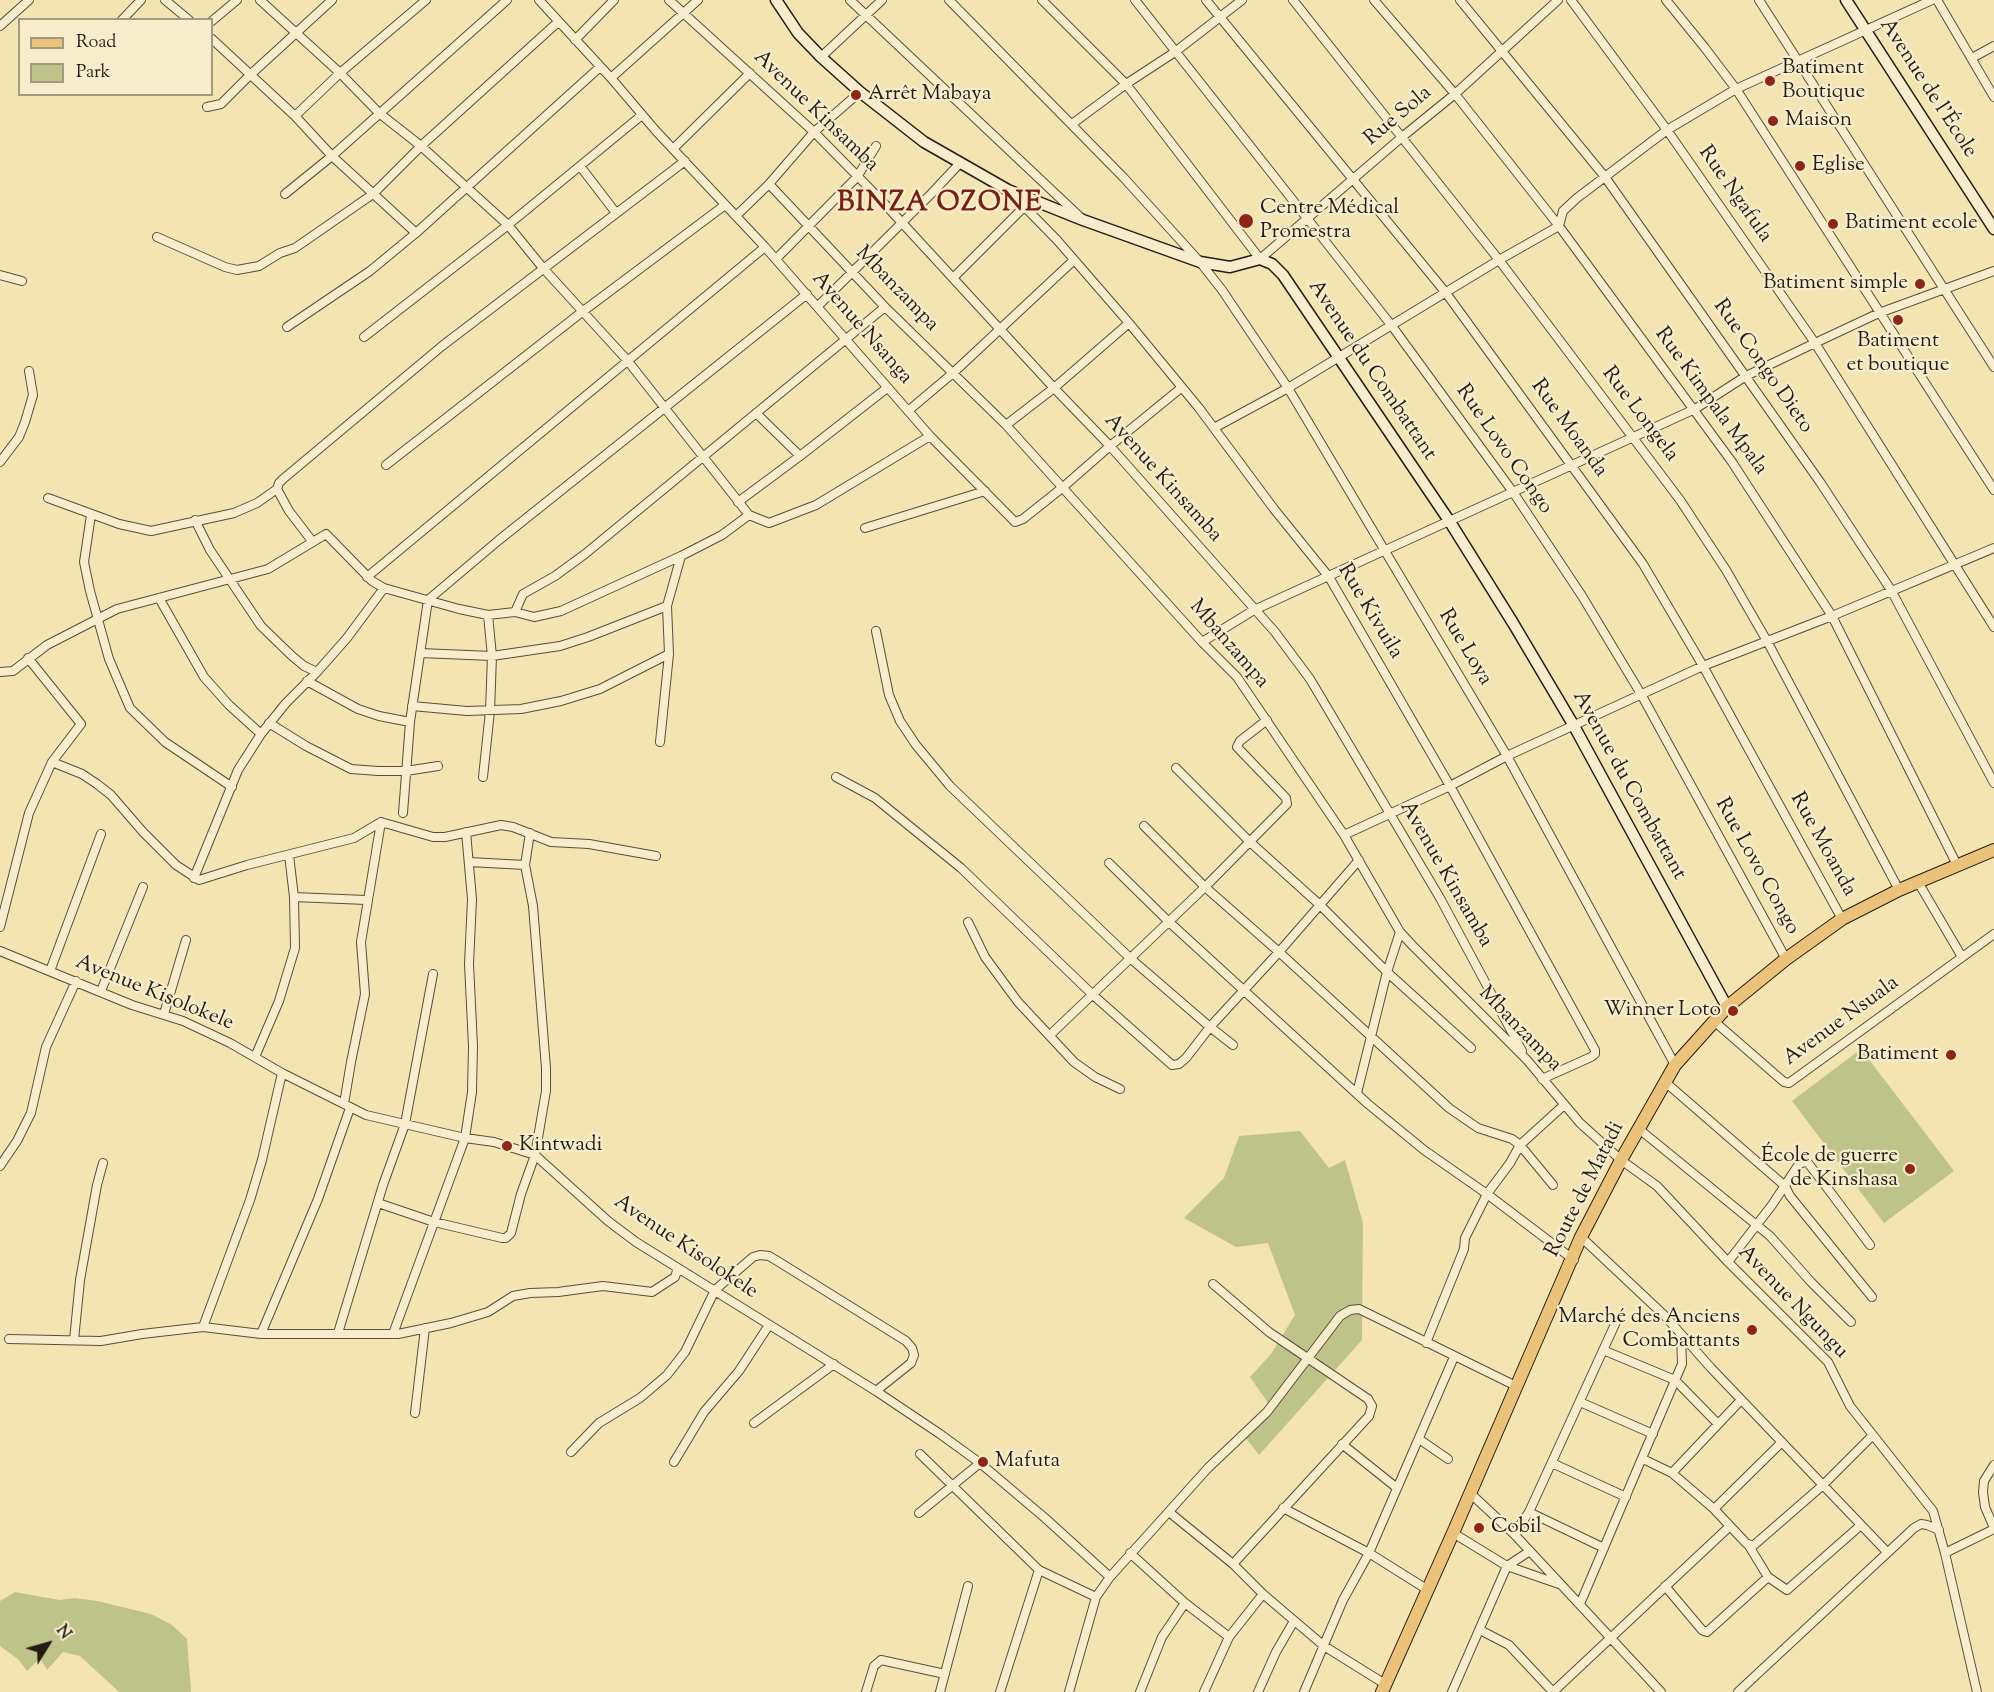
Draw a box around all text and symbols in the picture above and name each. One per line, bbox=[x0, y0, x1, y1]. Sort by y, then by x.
street label: Avenue de l'École bbox=[1873, 15, 1981, 163]
legend bbox=[18, 18, 213, 96]
text: Road bbox=[76, 30, 116, 56]
street label: Avenue Kinsamba bbox=[747, 46, 883, 178]
place label: Batiment Boutique bbox=[1782, 56, 1865, 106]
text: Park bbox=[76, 60, 110, 86]
marker: Batiment Boutique bbox=[1763, 74, 1777, 88]
place label: Arrêt Mabaya bbox=[868, 82, 992, 108]
street label: Rue Sola bbox=[1360, 82, 1438, 152]
marker: Arrêt Mabaya bbox=[849, 88, 863, 102]
place label: Maison bbox=[1785, 108, 1852, 134]
marker: Maison bbox=[1766, 114, 1780, 128]
street label: Rue Ngafula bbox=[1692, 142, 1776, 248]
place label: Eglise bbox=[1812, 153, 1865, 179]
marker: Eglise bbox=[1793, 159, 1807, 173]
district label: BINZA OZONE bbox=[837, 189, 1043, 221]
place label: Centre Médical Promestra bbox=[1260, 196, 1399, 246]
place label: Batiment ecole bbox=[1845, 211, 1978, 237]
marker: Centre Médical Promestra bbox=[1237, 212, 1255, 230]
marker: Batiment ecole bbox=[1826, 217, 1840, 231]
street label: Mbanzampa bbox=[849, 242, 943, 338]
street label: Avenue Nsanga bbox=[805, 267, 917, 391]
place label: Batiment simple bbox=[1763, 271, 1908, 297]
street label: Avenue du Combattant bbox=[1301, 276, 1441, 466]
marker: Batiment simple bbox=[1913, 277, 1927, 291]
street label: Rue Congo Dieto bbox=[1706, 295, 1818, 439]
marker: Batiment et boutique bbox=[1891, 313, 1905, 327]
street label: Rue Kimpala Mpala bbox=[1648, 323, 1772, 481]
place label: Batiment et boutique bbox=[1847, 329, 1949, 379]
street label: Rue Longela bbox=[1595, 362, 1683, 468]
street label: Rue Moanda bbox=[1524, 375, 1612, 483]
street label: Rue Lovo Congo bbox=[1449, 380, 1557, 520]
street label: Avenue Kinsamba bbox=[1098, 409, 1226, 549]
street label: Rue Kivuila bbox=[1331, 560, 1407, 664]
street label: Mbanzampa bbox=[1183, 595, 1273, 695]
street label: Rue Loya bbox=[1431, 605, 1497, 691]
street label: Avenue du Combattant bbox=[1566, 687, 1690, 885]
street label: Rue Moanda bbox=[1783, 789, 1861, 901]
street label: Rue Lovo Congo bbox=[1708, 794, 1804, 940]
street label: Avenue Kinsamba bbox=[1393, 797, 1497, 953]
street label: Avenue Kisolokele bbox=[71, 951, 237, 1037]
street label: Avenue Nsuala bbox=[1779, 972, 1905, 1072]
street label: Mbanzampa bbox=[1472, 982, 1566, 1078]
place label: Winner Loto bbox=[1603, 998, 1721, 1024]
marker: Winner Loto bbox=[1726, 1004, 1740, 1018]
place label: Batiment bbox=[1857, 1042, 1939, 1068]
marker: Batiment bbox=[1944, 1048, 1958, 1062]
street label: Route de Matadi bbox=[1541, 1118, 1631, 1262]
place label: Kintwadi bbox=[519, 1133, 602, 1159]
marker: Kintwadi bbox=[500, 1139, 514, 1153]
place label: École de guerre de Kinshasa bbox=[1761, 1144, 1898, 1194]
marker: École de guerre de Kinshasa bbox=[1903, 1162, 1917, 1176]
street label: Avenue Kisolokele bbox=[608, 1190, 762, 1306]
street label: Avenue Ngungu bbox=[1732, 1241, 1852, 1365]
place label: Marché des Anciens Combattants bbox=[1558, 1305, 1740, 1355]
marker: Marché des Anciens Combattants bbox=[1745, 1323, 1759, 1337]
place label: Mafuta bbox=[995, 1449, 1060, 1475]
marker: Mafuta bbox=[976, 1455, 990, 1469]
place label: Cobil bbox=[1491, 1515, 1542, 1541]
marker: Cobil bbox=[1472, 1521, 1486, 1535]
north arrow bbox=[18, 1614, 78, 1674]
text: N bbox=[50, 1621, 76, 1645]

